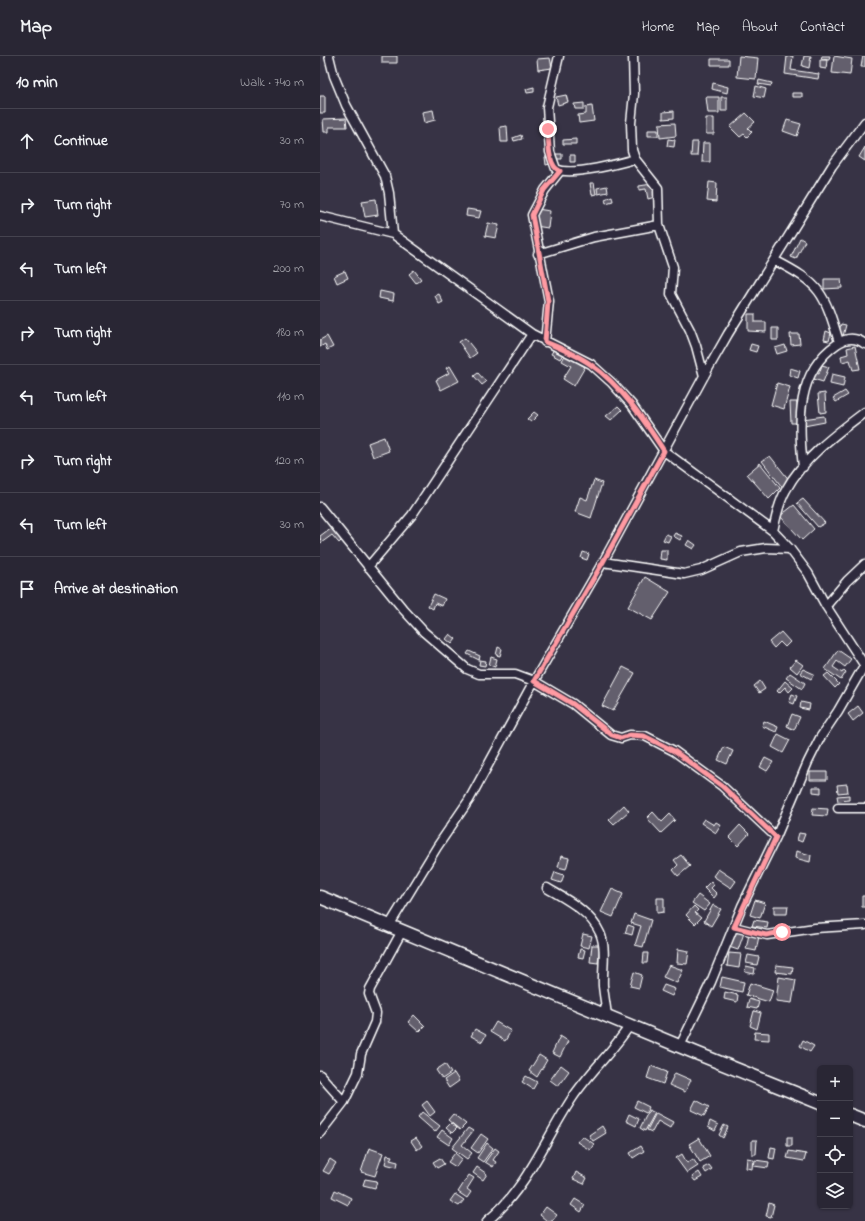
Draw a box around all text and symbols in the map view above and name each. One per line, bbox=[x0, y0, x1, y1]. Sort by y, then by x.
text: Map bbox=[20, 14, 52, 41]
text: Home bbox=[642, 17, 674, 38]
text: Map bbox=[696, 17, 720, 38]
text: About bbox=[742, 17, 778, 38]
text: Contact bbox=[800, 17, 845, 38]
text: 10 min bbox=[16, 70, 58, 95]
text: Walk · 740 m bbox=[240, 73, 304, 92]
route end bbox=[539, 120, 557, 138]
icon: ahead bbox=[16, 130, 38, 152]
text: Continue bbox=[54, 130, 108, 152]
text: 30 m bbox=[280, 131, 304, 150]
icon: right bbox=[16, 194, 38, 216]
text: Turn right bbox=[54, 194, 112, 216]
text: 70 m bbox=[280, 195, 304, 214]
icon: left bbox=[16, 258, 38, 280]
text: Turn left bbox=[54, 258, 107, 280]
text: 200 m bbox=[273, 259, 304, 278]
icon: right bbox=[16, 322, 38, 344]
text: Turn right bbox=[54, 322, 112, 344]
text: 180 m bbox=[276, 323, 304, 342]
icon: left bbox=[16, 386, 38, 408]
text: Turn left bbox=[54, 386, 107, 408]
text: 110 m bbox=[277, 387, 304, 406]
icon: right bbox=[16, 450, 38, 472]
text: Turn right bbox=[54, 450, 112, 472]
text: 120 m bbox=[274, 451, 304, 470]
icon: left bbox=[16, 514, 38, 536]
text: Turn left bbox=[54, 514, 107, 536]
text: 30 m bbox=[280, 515, 304, 534]
icon: arrive bbox=[16, 578, 38, 600]
text: Arrive at destination bbox=[54, 578, 178, 600]
route start bbox=[773, 923, 791, 941]
map controls bbox=[817, 1065, 853, 1209]
button: + bbox=[817, 1065, 853, 1101]
button: − bbox=[817, 1101, 853, 1137]
button: locate bbox=[817, 1137, 853, 1173]
button: layers bbox=[817, 1173, 853, 1209]

